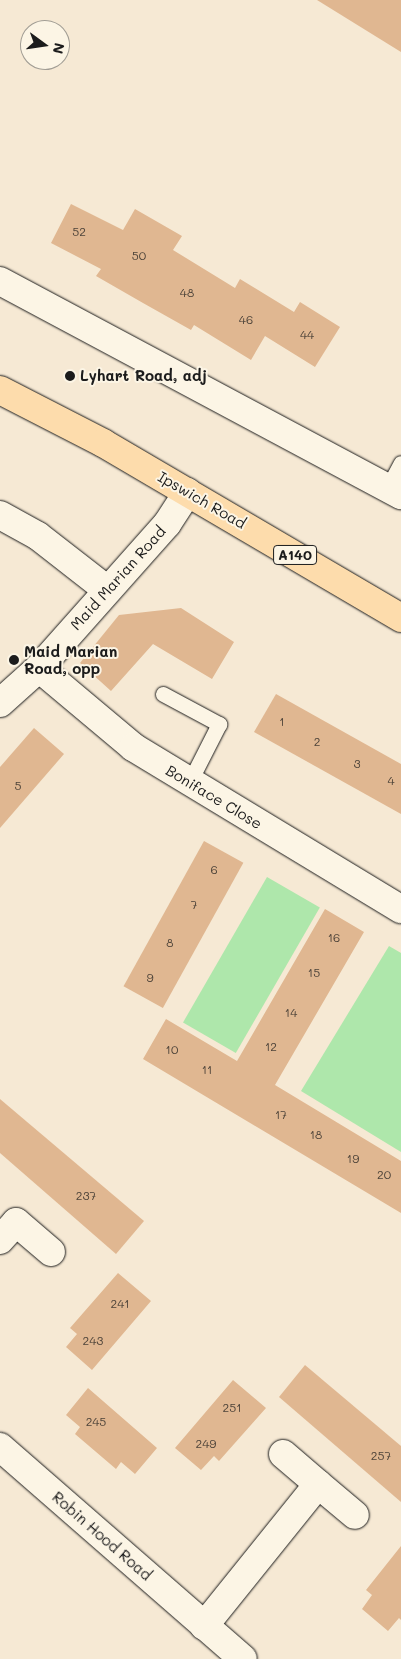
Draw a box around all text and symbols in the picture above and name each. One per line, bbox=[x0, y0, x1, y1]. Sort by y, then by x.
north arrow bbox=[20, 20, 70, 70]
text: N bbox=[49, 41, 70, 56]
house number: 52 bbox=[72, 225, 86, 239]
house number: 50 bbox=[132, 249, 146, 263]
house number: 48 bbox=[180, 286, 194, 300]
house number: 46 bbox=[239, 313, 253, 327]
house number: 44 bbox=[300, 328, 314, 342]
place label: Lyhart Road, adj bbox=[80, 367, 207, 385]
marker: Lyhart Road, adj bbox=[64, 370, 76, 382]
street label: Ipswich Road bbox=[155, 468, 249, 532]
street label: Maid Marian Road bbox=[67, 522, 169, 634]
road number: A140 bbox=[272, 544, 318, 566]
place label: Maid Marian Road, opp bbox=[24, 642, 117, 677]
marker: Maid Marian Road, opp bbox=[8, 654, 20, 666]
house number: 1 bbox=[279, 715, 285, 729]
house number: 2 bbox=[314, 735, 320, 749]
house number: 3 bbox=[353, 757, 361, 771]
street label: Boniface Close bbox=[163, 761, 265, 833]
house number: 4 bbox=[387, 774, 395, 788]
house number: 5 bbox=[15, 779, 21, 793]
house number: 6 bbox=[210, 863, 218, 877]
house number: 7 bbox=[191, 898, 197, 912]
house number: 16 bbox=[328, 931, 340, 945]
house number: 8 bbox=[166, 936, 174, 950]
house number: 15 bbox=[308, 966, 320, 980]
house number: 9 bbox=[146, 971, 154, 985]
house number: 14 bbox=[285, 1006, 297, 1020]
house number: 12 bbox=[265, 1040, 277, 1054]
house number: 10 bbox=[166, 1043, 178, 1057]
house number: 11 bbox=[202, 1063, 212, 1077]
house number: 17 bbox=[275, 1108, 287, 1122]
house number: 18 bbox=[310, 1128, 322, 1142]
house number: 19 bbox=[347, 1152, 359, 1166]
house number: 20 bbox=[377, 1168, 391, 1182]
house number: 237 bbox=[76, 1189, 96, 1203]
house number: 241 bbox=[110, 1297, 130, 1311]
house number: 243 bbox=[83, 1334, 103, 1348]
house number: 251 bbox=[222, 1401, 242, 1415]
house number: 245 bbox=[86, 1415, 106, 1429]
house number: 249 bbox=[196, 1437, 216, 1451]
house number: 257 bbox=[371, 1449, 391, 1463]
street label: Robin Hood Road bbox=[49, 1488, 155, 1584]

